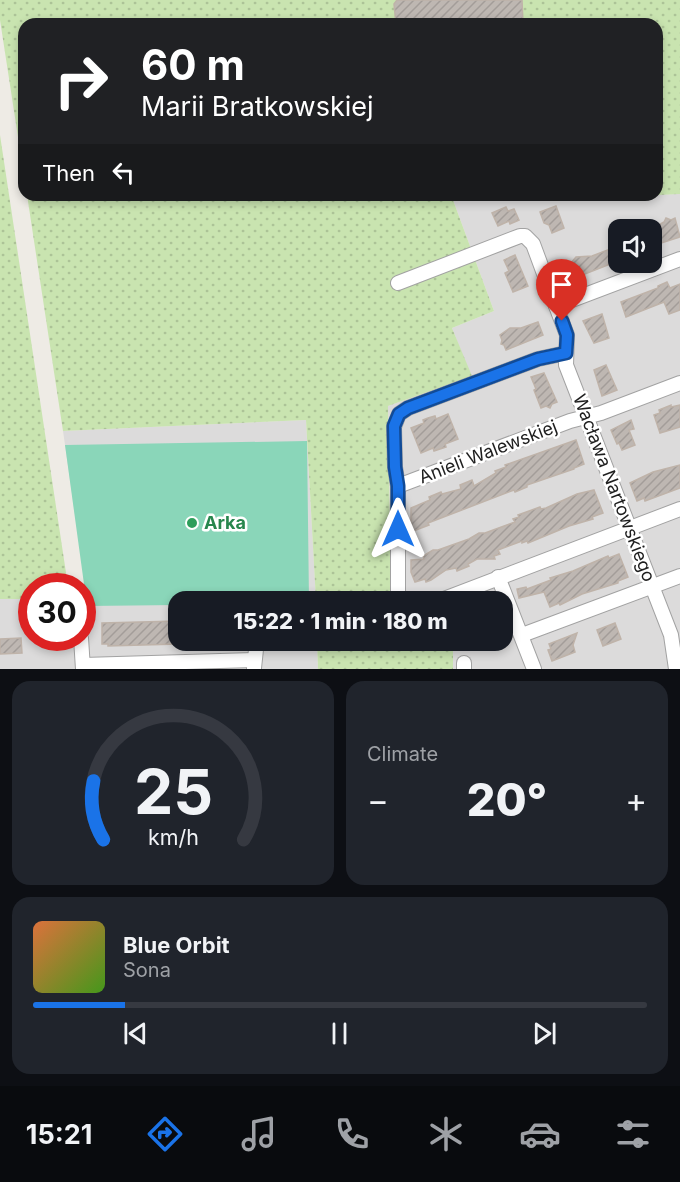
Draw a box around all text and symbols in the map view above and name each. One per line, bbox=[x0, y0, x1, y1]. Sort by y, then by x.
text: 60 m bbox=[141, 39, 245, 90]
icon: right bbox=[42, 42, 120, 120]
text: Marii Bratkowskiej bbox=[141, 90, 374, 123]
icon: left bbox=[107, 156, 140, 189]
text: Then bbox=[42, 160, 95, 186]
map controls bbox=[608, 219, 662, 273]
button: sound bbox=[608, 219, 662, 273]
pin bbox=[536, 259, 587, 321]
icon: arrive bbox=[545, 268, 578, 301]
street label: Wacława Nartowskiego bbox=[569, 391, 660, 585]
street label: Anieli Walewskiej bbox=[416, 415, 560, 488]
position arrow bbox=[366, 497, 430, 561]
place label: Arka bbox=[204, 512, 246, 533]
marker: Arka bbox=[185, 516, 199, 530]
speed limit sign: 30 bbox=[18, 573, 96, 651]
text: 15:22 · 1 min · 180 m bbox=[233, 608, 448, 634]
text: Climate bbox=[367, 742, 438, 766]
text: 25 bbox=[133, 754, 213, 829]
text: 20° bbox=[467, 772, 547, 827]
text: − bbox=[367, 780, 389, 820]
text: + bbox=[625, 780, 647, 820]
text: km/h bbox=[148, 824, 198, 850]
text: Blue Orbit bbox=[123, 932, 230, 958]
text: Sona bbox=[123, 958, 171, 982]
icon: previous bbox=[119, 1017, 152, 1050]
icon: pause bbox=[323, 1017, 356, 1050]
icon: next bbox=[528, 1017, 561, 1050]
icon: directions bbox=[144, 1113, 186, 1155]
icon: music bbox=[238, 1113, 280, 1155]
icon: phone bbox=[331, 1113, 373, 1155]
icon: climate bbox=[425, 1113, 467, 1155]
icon: car bbox=[519, 1113, 561, 1155]
icon: filters bbox=[612, 1113, 654, 1155]
text: 15:21 bbox=[26, 1118, 92, 1151]

